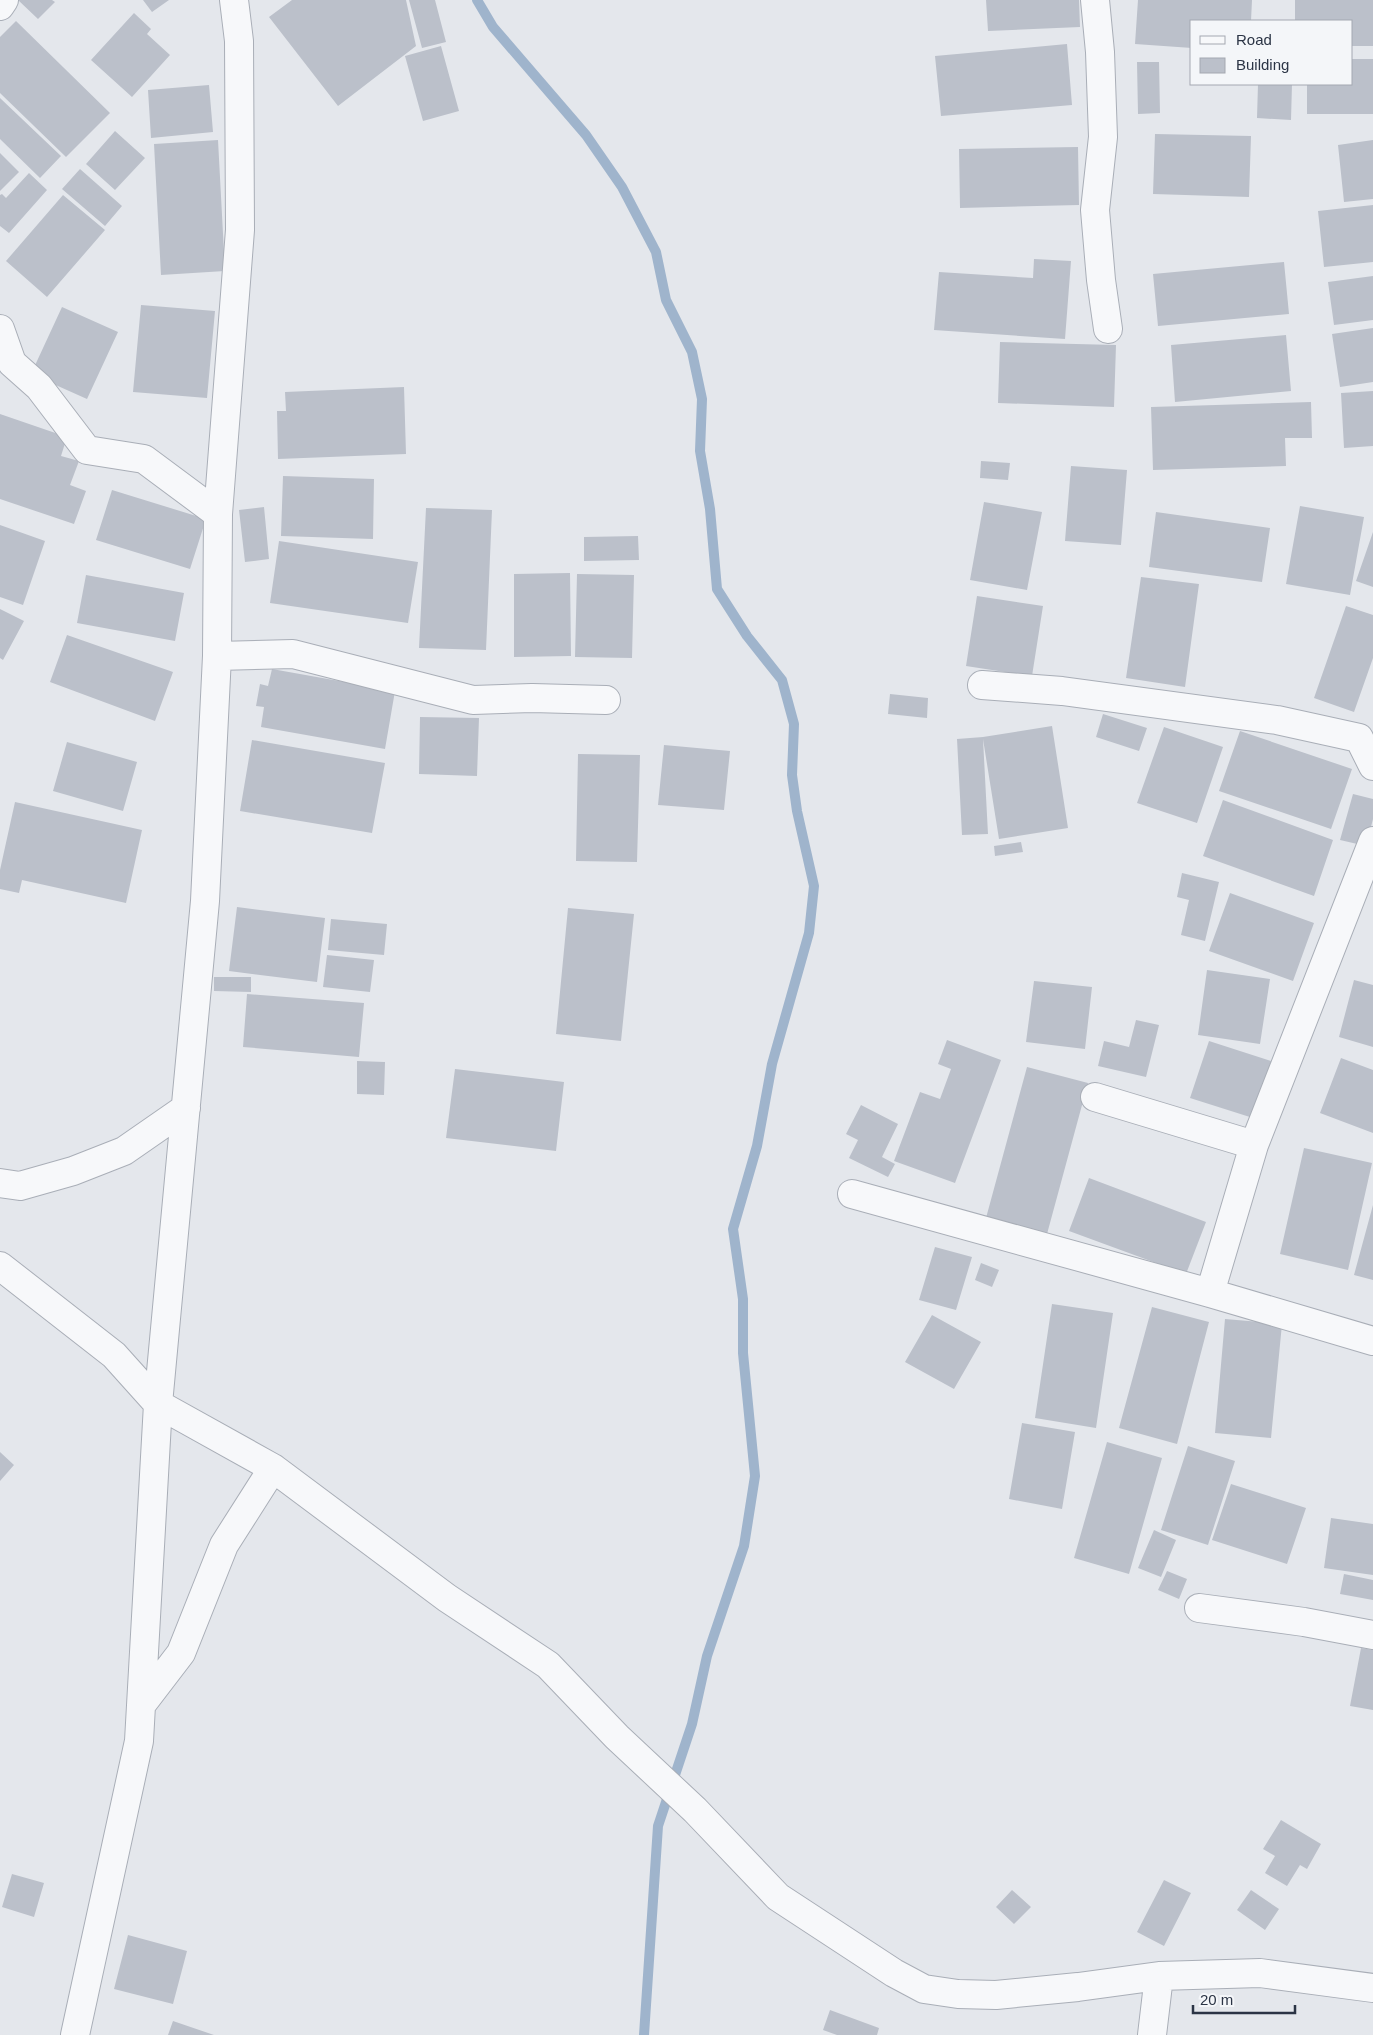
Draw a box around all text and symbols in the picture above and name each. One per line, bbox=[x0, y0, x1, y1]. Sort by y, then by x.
legend bbox=[1190, 20, 1353, 85]
text: Road bbox=[1236, 31, 1272, 48]
text: Building bbox=[1236, 56, 1289, 73]
scale bar bbox=[1193, 1982, 1296, 2014]
text: 20 m bbox=[1200, 1991, 1233, 2008]

